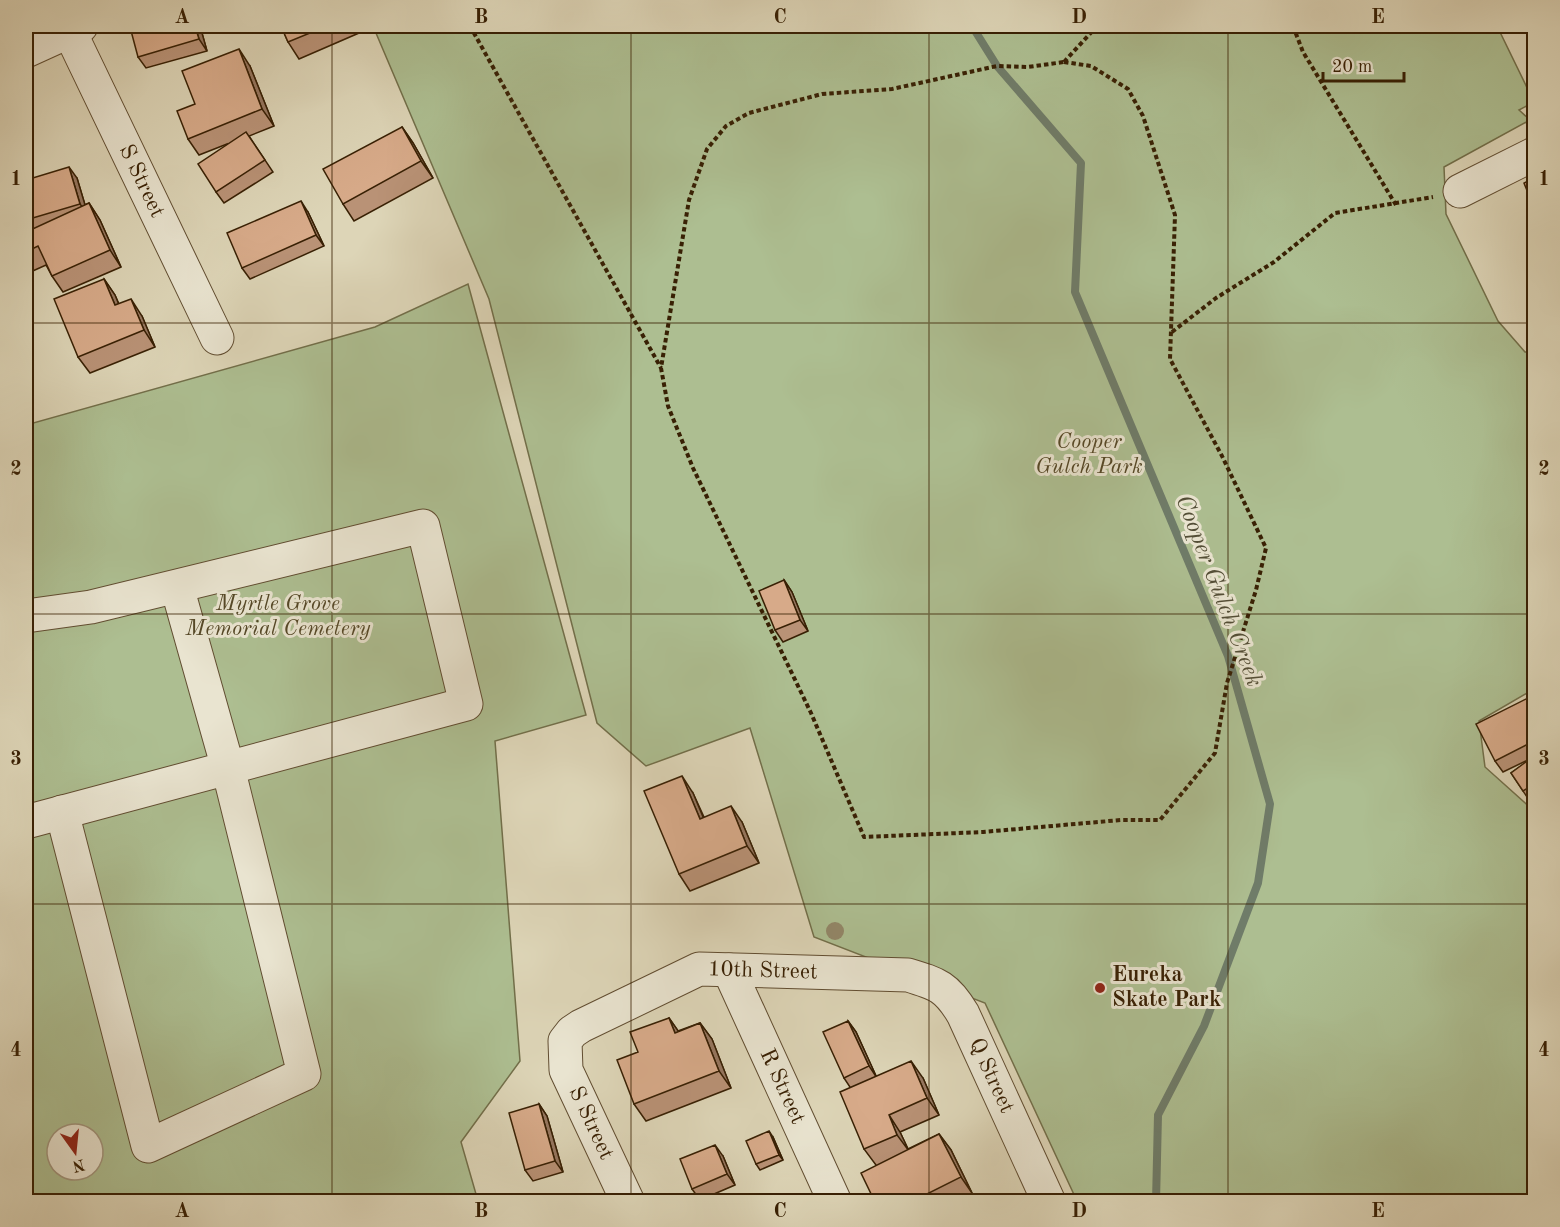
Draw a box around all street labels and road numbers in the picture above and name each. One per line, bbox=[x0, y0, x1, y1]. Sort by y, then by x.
street label: S Street bbox=[115, 141, 168, 221]
street label: 10th Street bbox=[708, 958, 818, 983]
street label: Q Street bbox=[965, 1035, 1018, 1117]
street label: R Street bbox=[756, 1045, 809, 1127]
street label: S Street bbox=[565, 1083, 617, 1163]

